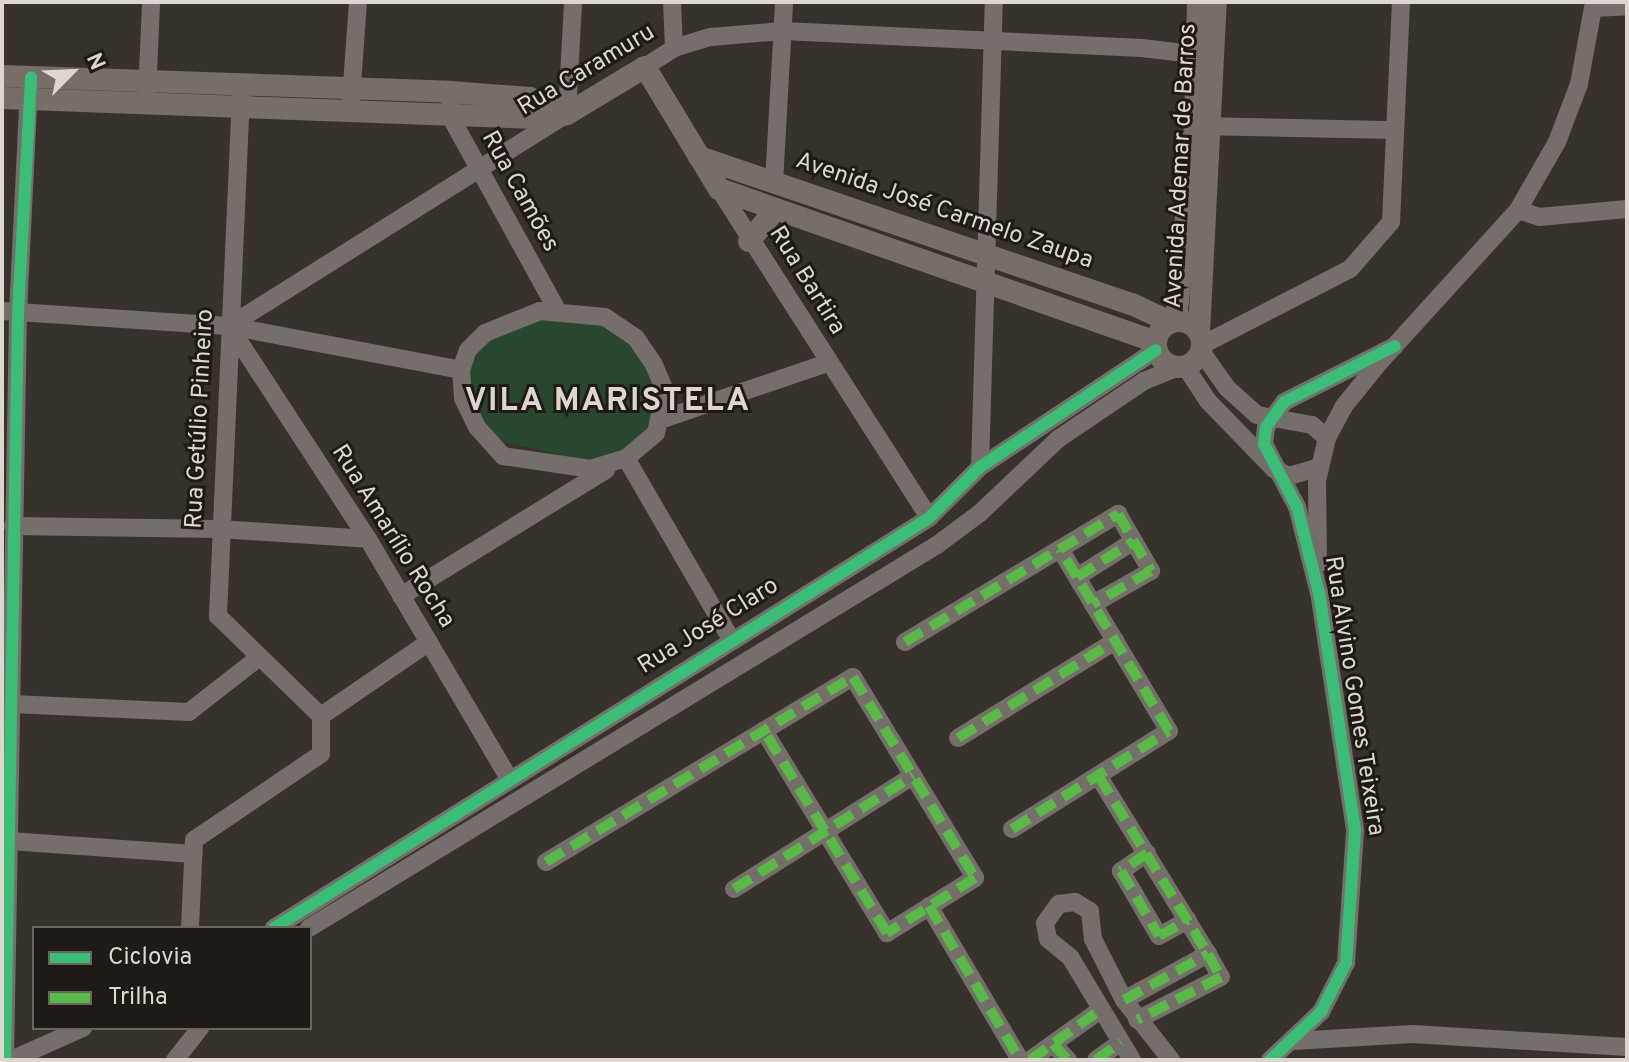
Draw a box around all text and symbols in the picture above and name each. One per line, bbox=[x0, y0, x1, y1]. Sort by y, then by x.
street label: Rua Caramuru bbox=[513, 19, 661, 123]
street label: Avenida Ademar de Barros bbox=[1160, 22, 1204, 310]
north arrow bbox=[32, 32, 112, 112]
text: N bbox=[79, 49, 110, 75]
street label: Rua Camões bbox=[474, 127, 564, 257]
street label: Avenida José Carmelo Zaupa bbox=[792, 147, 1096, 277]
street label: Rua Bartira bbox=[761, 222, 851, 340]
street label: Rua Getúlio Pinheiro bbox=[181, 308, 221, 530]
district label: VILA MARISTELA bbox=[464, 383, 752, 421]
street label: Rua Amarílio Rocha bbox=[324, 440, 460, 634]
street label: Rua Alvino Gomes Teixeira bbox=[1317, 553, 1389, 839]
street label: Rua José Claro bbox=[633, 572, 785, 682]
legend bbox=[32, 926, 312, 1030]
text: Ciclovia bbox=[108, 943, 192, 973]
text: Trilha bbox=[108, 983, 168, 1013]

